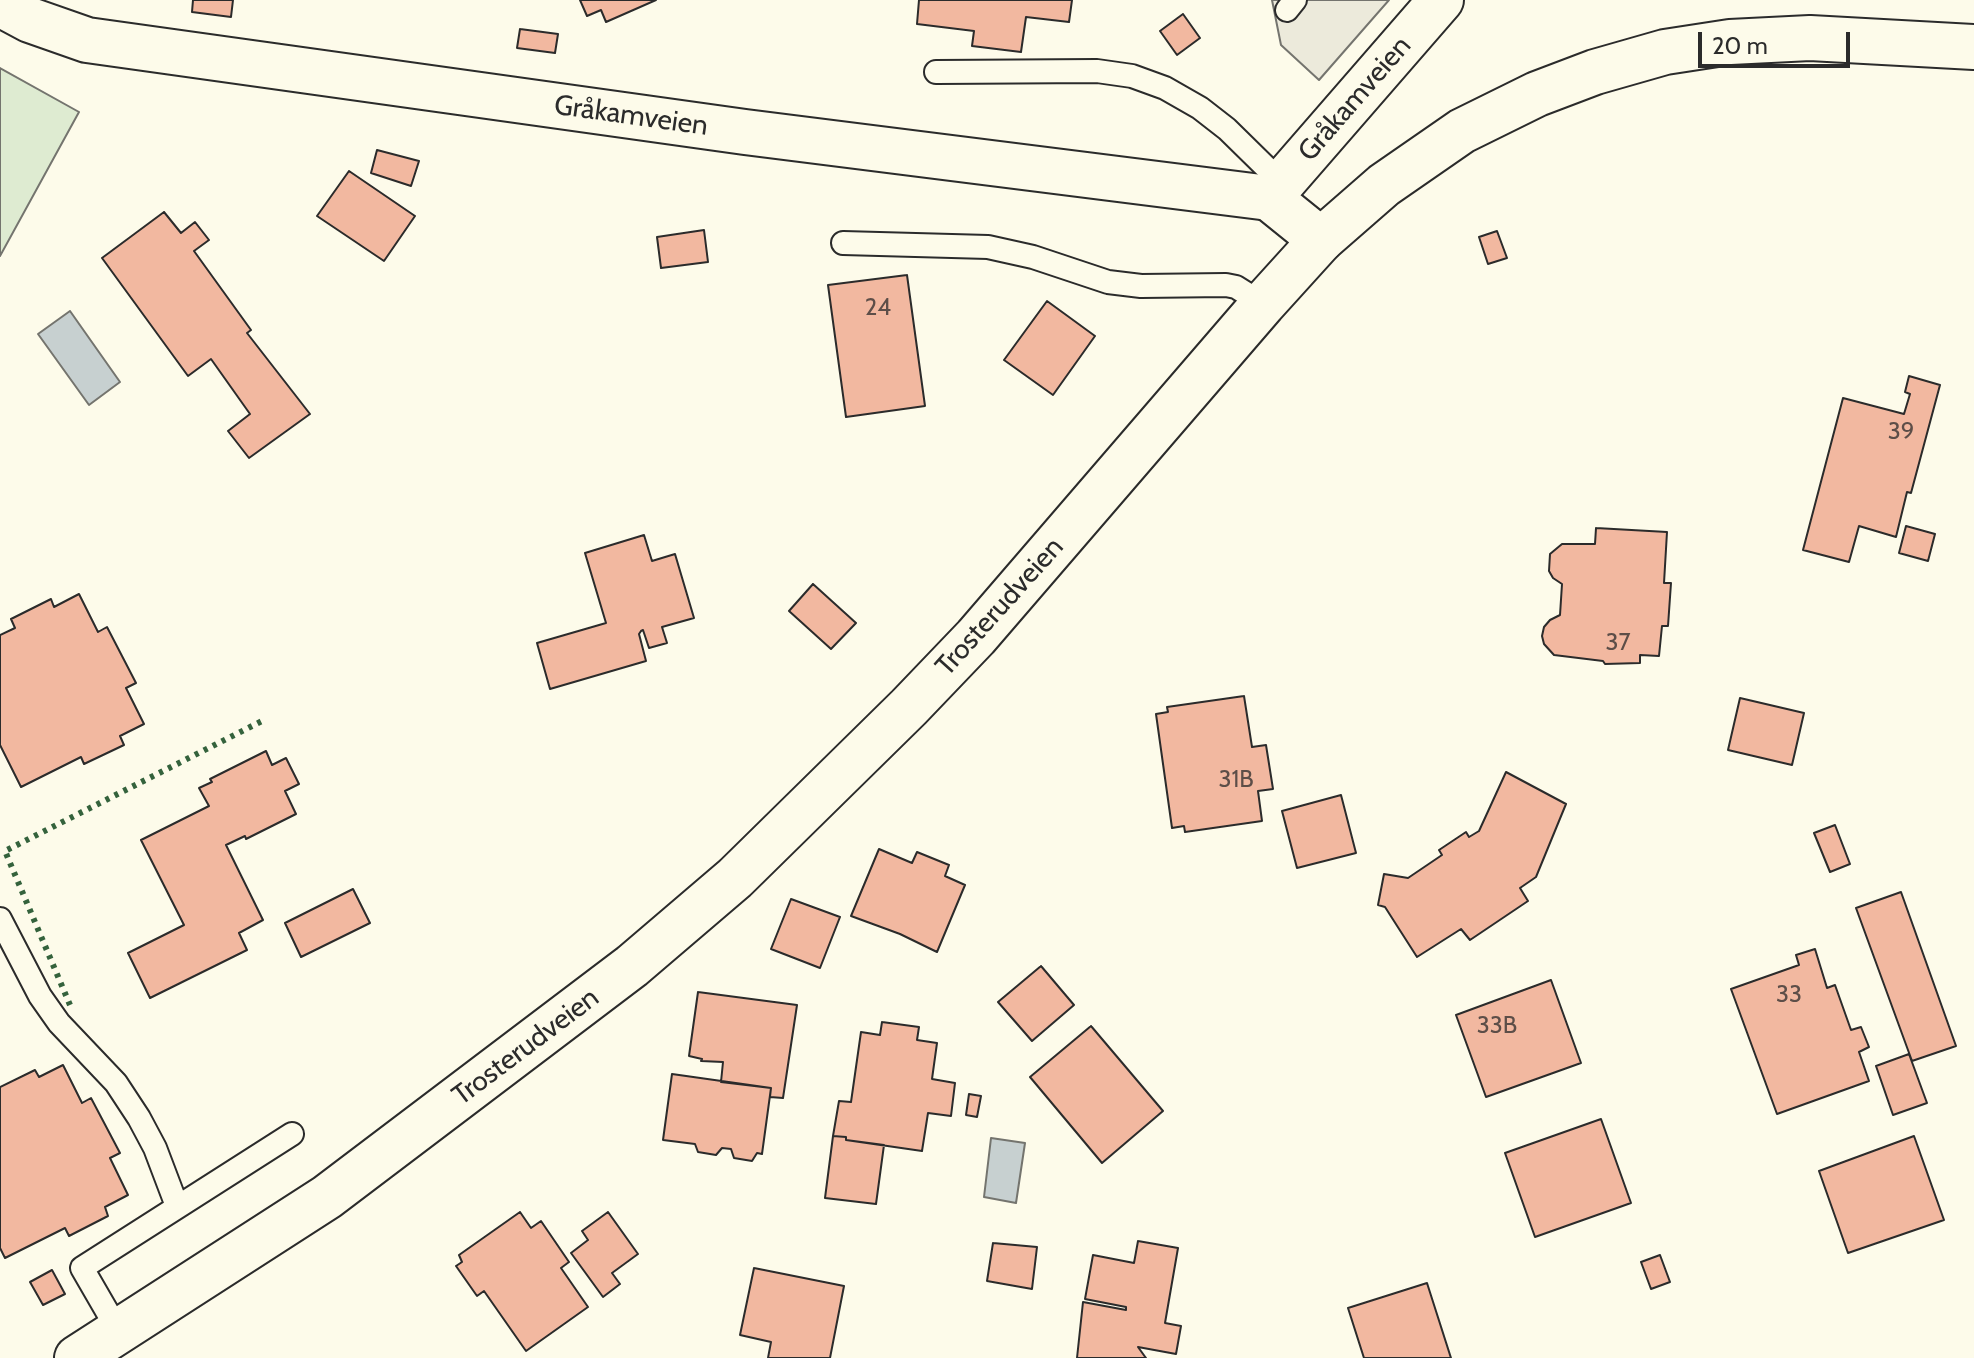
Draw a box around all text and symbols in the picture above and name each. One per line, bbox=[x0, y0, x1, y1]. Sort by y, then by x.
scale bar bbox=[1702, 16, 1854, 66]
street label: Gråkamveien bbox=[1292, 30, 1418, 168]
text: 20 m bbox=[1712, 31, 1768, 60]
street label: Gråkamveien bbox=[552, 89, 710, 143]
house number: 24 bbox=[865, 294, 891, 322]
house number: 39 bbox=[1888, 418, 1914, 446]
street label: Trosterudveien bbox=[929, 531, 1071, 683]
house number: 37 bbox=[1605, 629, 1631, 657]
house number: 31B bbox=[1218, 766, 1254, 794]
street label: Trosterudveien bbox=[446, 981, 606, 1113]
house number: 33 bbox=[1776, 981, 1802, 1009]
house number: 33B bbox=[1477, 1012, 1517, 1040]

